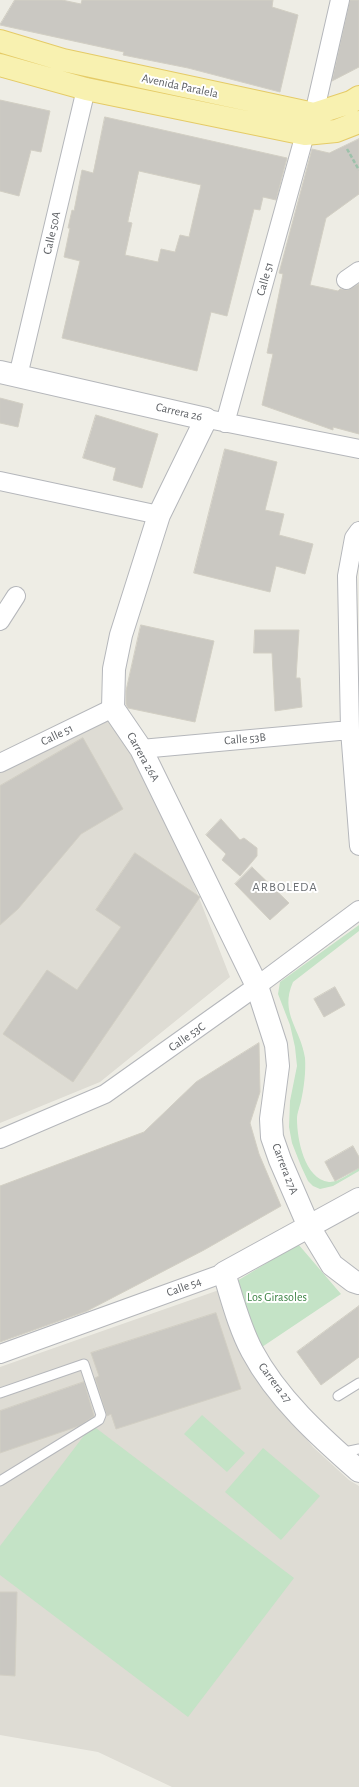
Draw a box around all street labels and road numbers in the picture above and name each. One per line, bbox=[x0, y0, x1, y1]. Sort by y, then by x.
street label: Avenida Paralela bbox=[141, 71, 219, 101]
street label: Calle 50A bbox=[40, 210, 64, 256]
street label: Calle 51 bbox=[253, 260, 277, 298]
street label: Carrera 26 bbox=[154, 400, 204, 424]
street label: Calle 51 bbox=[38, 721, 76, 749]
street label: Carrera 26A bbox=[124, 730, 162, 784]
street label: Calle 53B bbox=[224, 730, 266, 748]
street label: Calle 53C bbox=[166, 1019, 208, 1055]
street label: Carrera 27A bbox=[269, 1141, 301, 1197]
street label: Calle 54 bbox=[165, 1274, 203, 1300]
street label: Carrera 27 bbox=[255, 1360, 295, 1406]

